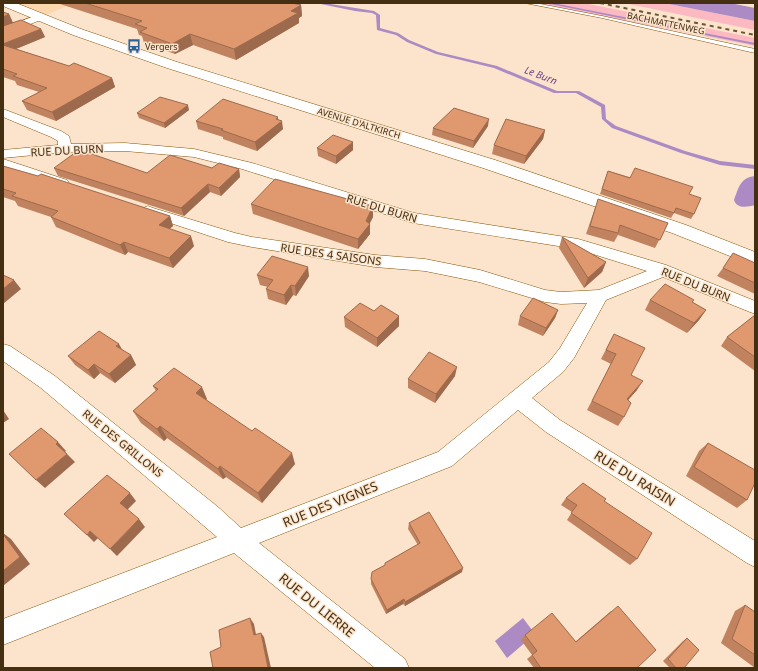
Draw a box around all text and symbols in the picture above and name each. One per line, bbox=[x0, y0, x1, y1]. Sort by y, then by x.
street label: BACHMATTENWEG bbox=[626, 8, 706, 38]
bus stop icon: Vergers bbox=[126, 38, 142, 54]
place label: Vergers bbox=[145, 40, 178, 53]
water label: Le Burn bbox=[523, 62, 560, 88]
street label: AVENUE D'ALTKIRCH bbox=[316, 104, 402, 142]
street label: RUE DU BURN bbox=[30, 141, 104, 159]
street label: RUE DU BURN bbox=[345, 190, 419, 226]
street label: RUE DES 4 SAISONS bbox=[280, 239, 382, 269]
street label: RUE DU BURN bbox=[659, 263, 733, 305]
street label: RUE DES GRILLONS bbox=[80, 406, 166, 480]
street label: RUE DU RAISIN bbox=[591, 446, 679, 510]
street label: RUE DES VIGNES bbox=[280, 477, 380, 531]
street label: RUE DU LIERRE bbox=[275, 569, 359, 641]

